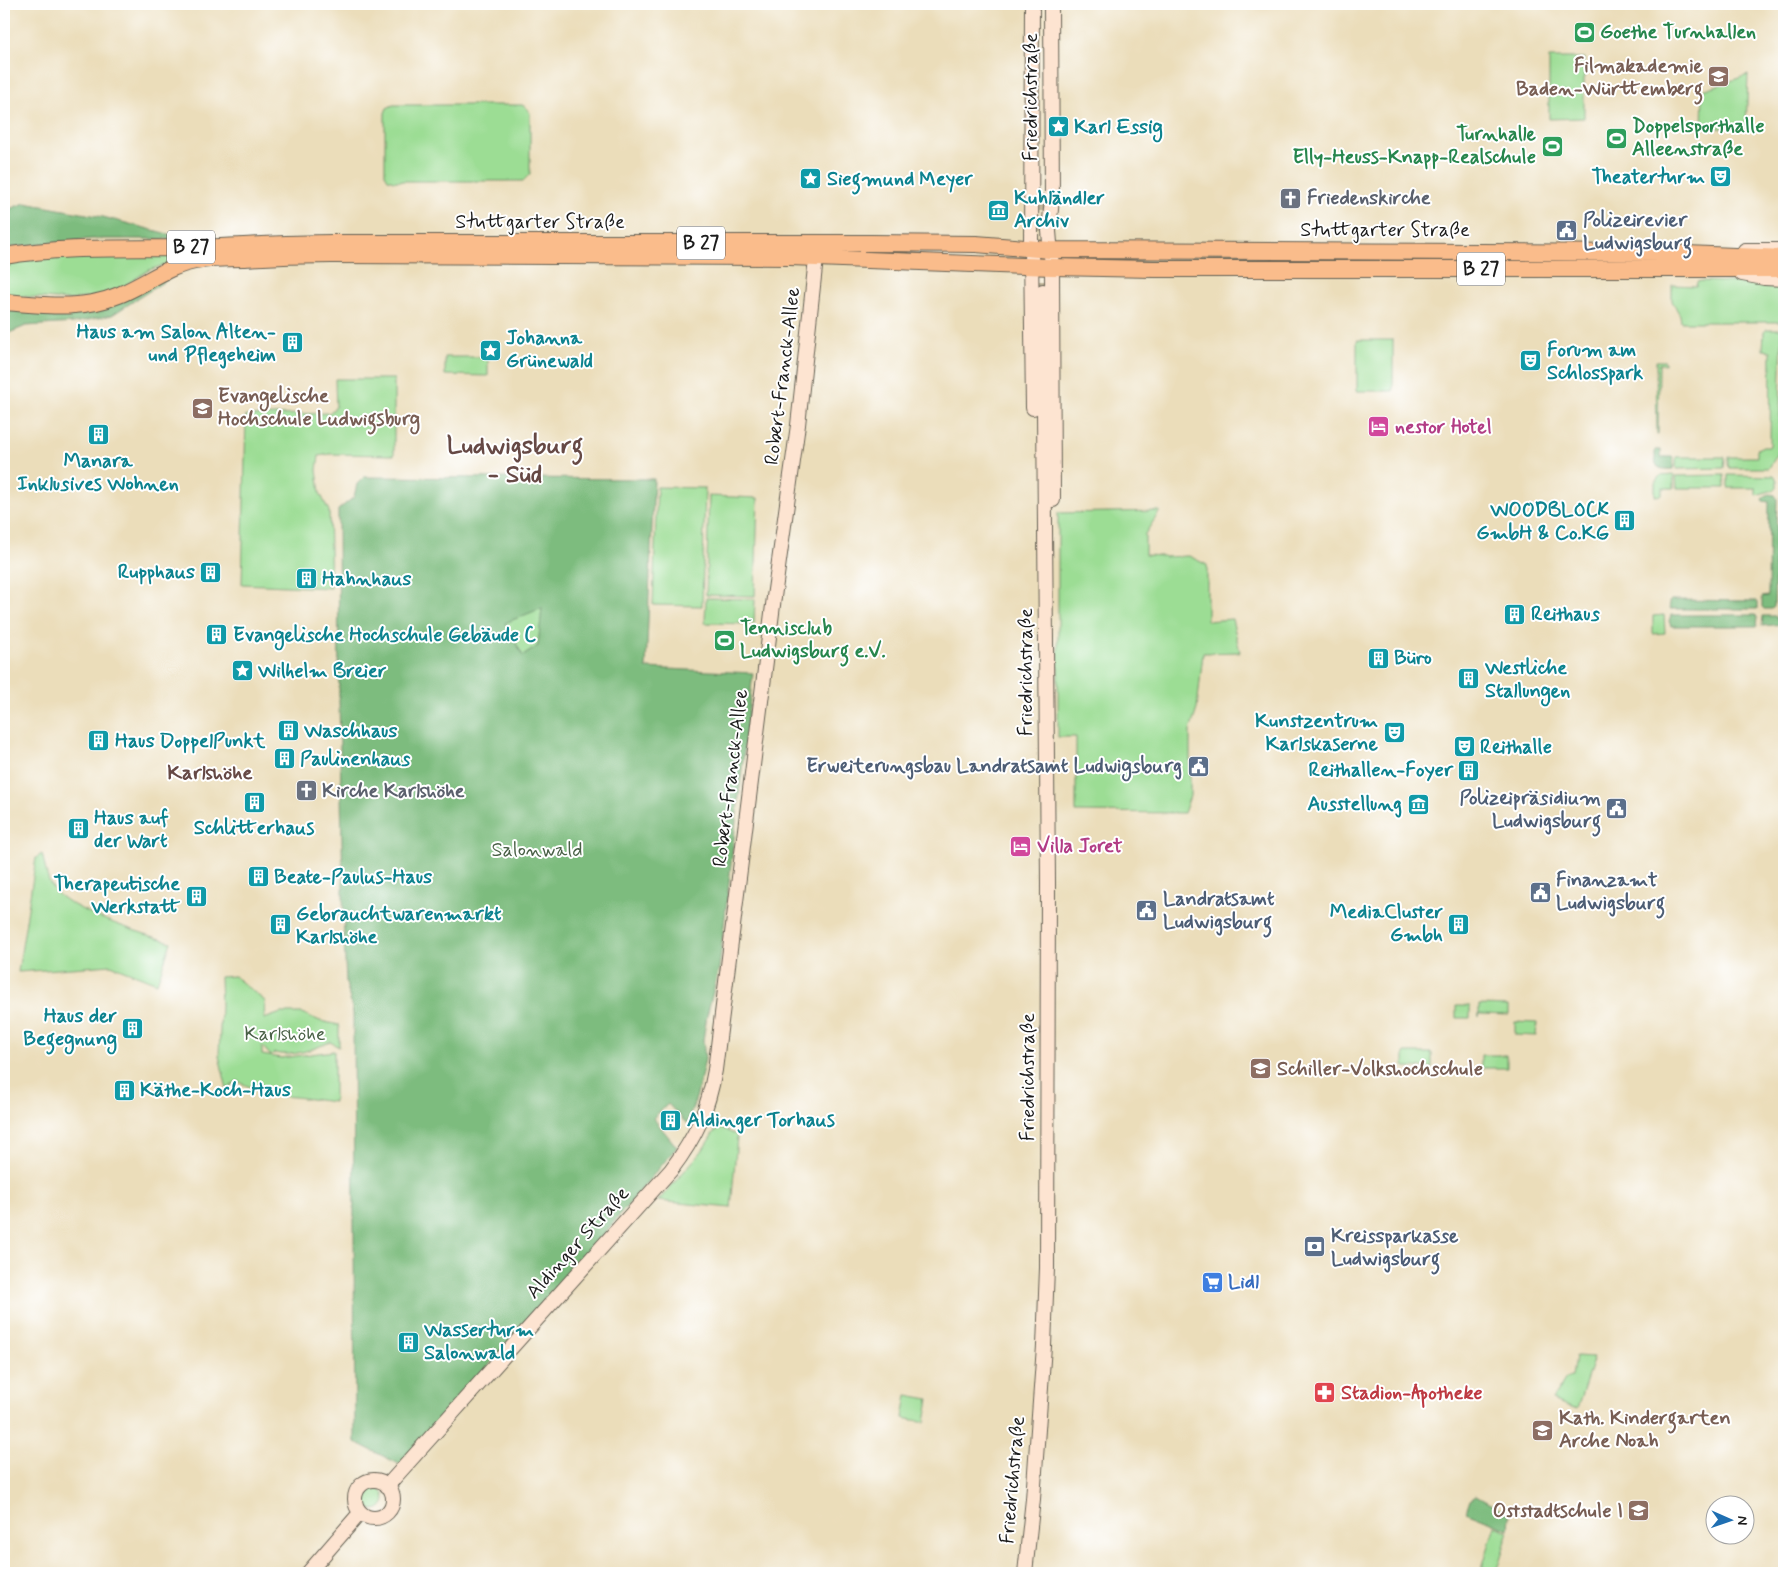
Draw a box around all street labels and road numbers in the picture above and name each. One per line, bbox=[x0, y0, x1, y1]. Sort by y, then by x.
street label: Friedrichstraße bbox=[1018, 33, 1045, 161]
street label: Stuttgarter Straße bbox=[455, 209, 625, 236]
street label: Stuttgarter Straße bbox=[1300, 217, 1470, 244]
road number: B 27 bbox=[677, 227, 725, 260]
road number: B 27 bbox=[167, 230, 215, 264]
road number: B 27 bbox=[1457, 252, 1505, 286]
street label: Robert-Franck-Allee bbox=[759, 286, 807, 466]
street label: Friedrichstraße bbox=[1013, 608, 1040, 736]
street label: Robert-Franck-Allee bbox=[707, 688, 755, 868]
street label: Friedrichstraße bbox=[1015, 1013, 1042, 1141]
street label: Aldinger Straße bbox=[520, 1181, 636, 1305]
street label: Friedrichstraße bbox=[994, 1415, 1032, 1545]

